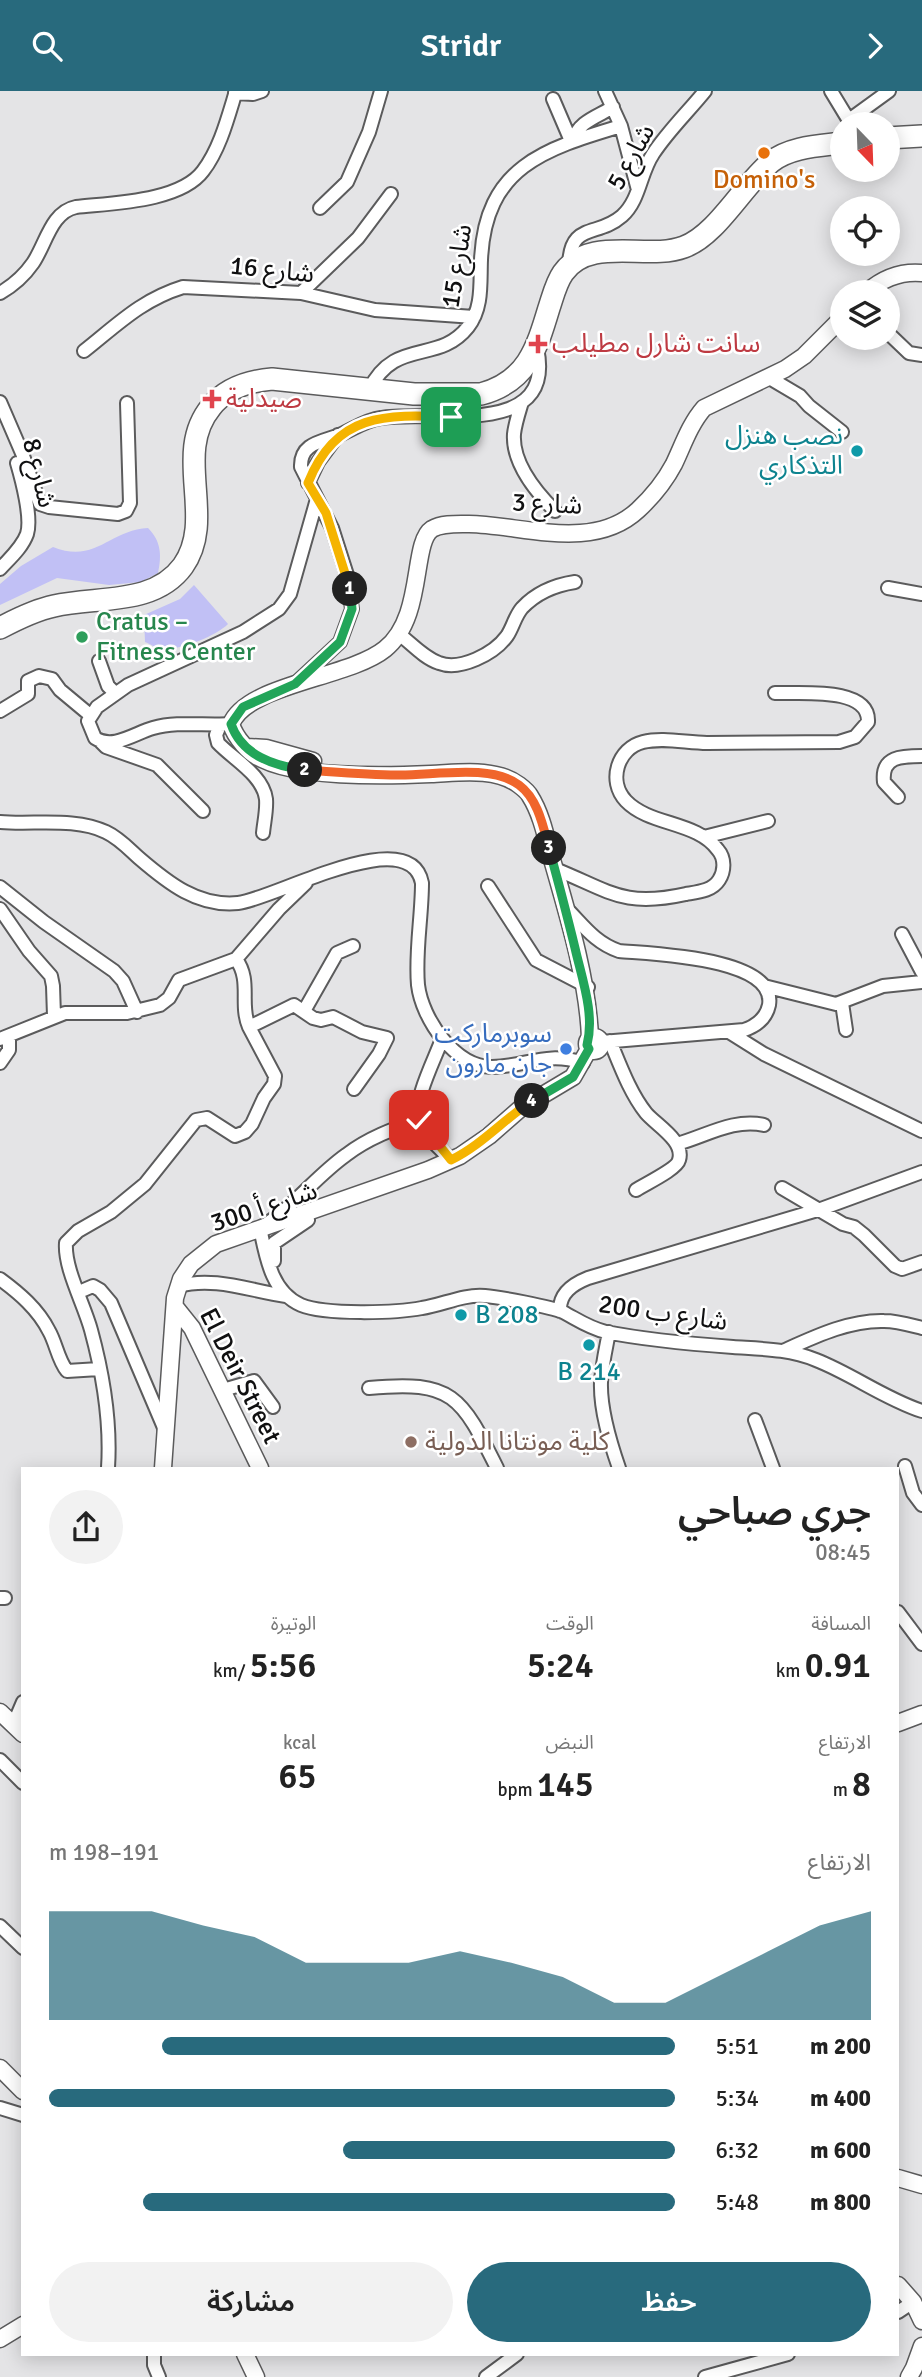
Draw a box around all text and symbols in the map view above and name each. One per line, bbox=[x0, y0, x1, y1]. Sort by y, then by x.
text: Stridr bbox=[421, 26, 501, 65]
icon: search bbox=[28, 27, 66, 65]
icon: forward bbox=[856, 27, 894, 65]
north arrow bbox=[830, 112, 900, 182]
map controls bbox=[830, 112, 900, 350]
street label: شارع 5 bbox=[600, 118, 664, 197]
marker: Domino's bbox=[756, 145, 772, 161]
place label: Domino's bbox=[713, 164, 815, 196]
button: locate bbox=[830, 196, 900, 266]
street label: شارع 15 bbox=[435, 222, 481, 311]
street label: شارع 16 bbox=[228, 250, 316, 292]
button: layers bbox=[830, 280, 900, 350]
place label: سانت شارل مطيلب bbox=[552, 328, 760, 360]
marker: سانت شارل مطيلب bbox=[530, 336, 546, 352]
place label: صيدلية bbox=[226, 383, 302, 415]
pin bbox=[421, 387, 481, 447]
marker: صيدلية bbox=[204, 391, 220, 407]
icon: arrive bbox=[432, 398, 470, 436]
place label: نصب هنزل التذكاري bbox=[725, 420, 843, 485]
street label: شارع 8 bbox=[13, 435, 63, 512]
marker: نصب هنزل التذكاري bbox=[849, 443, 865, 459]
street label: شارع 3 bbox=[511, 486, 583, 524]
pin: 1 bbox=[332, 571, 368, 607]
text: 1 bbox=[344, 576, 355, 600]
place label: Cratus – Fitness Center bbox=[96, 606, 256, 668]
marker: Cratus – Fitness Center bbox=[74, 629, 90, 645]
pin: 2 bbox=[288, 753, 322, 787]
text: 2 bbox=[299, 757, 310, 781]
pin: 3 bbox=[532, 831, 566, 865]
text: 3 bbox=[543, 835, 554, 859]
place label: سوبرماركت جان مارون bbox=[434, 1018, 552, 1080]
marker: سوبرماركت جان مارون bbox=[558, 1041, 574, 1057]
pin: 4 bbox=[514, 1083, 550, 1119]
text: 4 bbox=[526, 1088, 537, 1112]
pin bbox=[389, 1090, 449, 1150]
icon: check bbox=[400, 1101, 438, 1139]
street label: شارع أ 300 bbox=[206, 1174, 322, 1241]
street label: شارع ب 200 bbox=[596, 1288, 730, 1340]
place label: B 208 bbox=[475, 1299, 539, 1331]
street label: El Deir Street bbox=[192, 1303, 288, 1449]
marker: B 208 bbox=[453, 1307, 469, 1323]
marker: B 214 bbox=[581, 1337, 597, 1353]
place label: B 214 bbox=[557, 1356, 621, 1388]
place label: كلية مونتانا الدولية bbox=[425, 1426, 610, 1458]
marker: كلية مونتانا الدولية bbox=[403, 1434, 419, 1450]
text: جري صباحي bbox=[678, 1488, 871, 1535]
button: share bbox=[49, 1490, 123, 1564]
text: 08:45 bbox=[815, 1538, 871, 1567]
text: الوتيرة bbox=[271, 1612, 316, 1636]
text: الوقت bbox=[546, 1612, 594, 1636]
text: المسافة bbox=[811, 1612, 871, 1636]
text: 5:56 bbox=[250, 1644, 316, 1687]
text: 5:24 bbox=[527, 1644, 594, 1687]
text: 0.91 bbox=[805, 1644, 871, 1687]
text: /km bbox=[213, 1659, 250, 1683]
text: km bbox=[776, 1659, 805, 1683]
text: kcal bbox=[283, 1731, 316, 1755]
text: النبض bbox=[545, 1731, 594, 1755]
text: الارتفاع bbox=[819, 1731, 871, 1755]
text: 65 bbox=[279, 1755, 316, 1798]
text: 145 bbox=[537, 1763, 594, 1806]
text: 8 bbox=[852, 1763, 871, 1806]
text: bpm bbox=[498, 1778, 537, 1802]
text: m bbox=[833, 1778, 852, 1802]
text: 191–198 m bbox=[49, 1838, 159, 1867]
text: الارتفاع bbox=[808, 1848, 871, 1877]
text: 5:51 bbox=[716, 2032, 759, 2061]
text: 200 m bbox=[810, 2032, 871, 2061]
text: 5:34 bbox=[716, 2084, 759, 2113]
text: 400 m bbox=[810, 2084, 871, 2113]
text: 6:32 bbox=[716, 2136, 759, 2165]
text: 600 m bbox=[810, 2136, 871, 2165]
text: 5:48 bbox=[716, 2188, 759, 2217]
text: 800 m bbox=[810, 2188, 871, 2217]
button: مشاركة bbox=[49, 2262, 453, 2342]
button: حفظ bbox=[467, 2262, 871, 2342]

